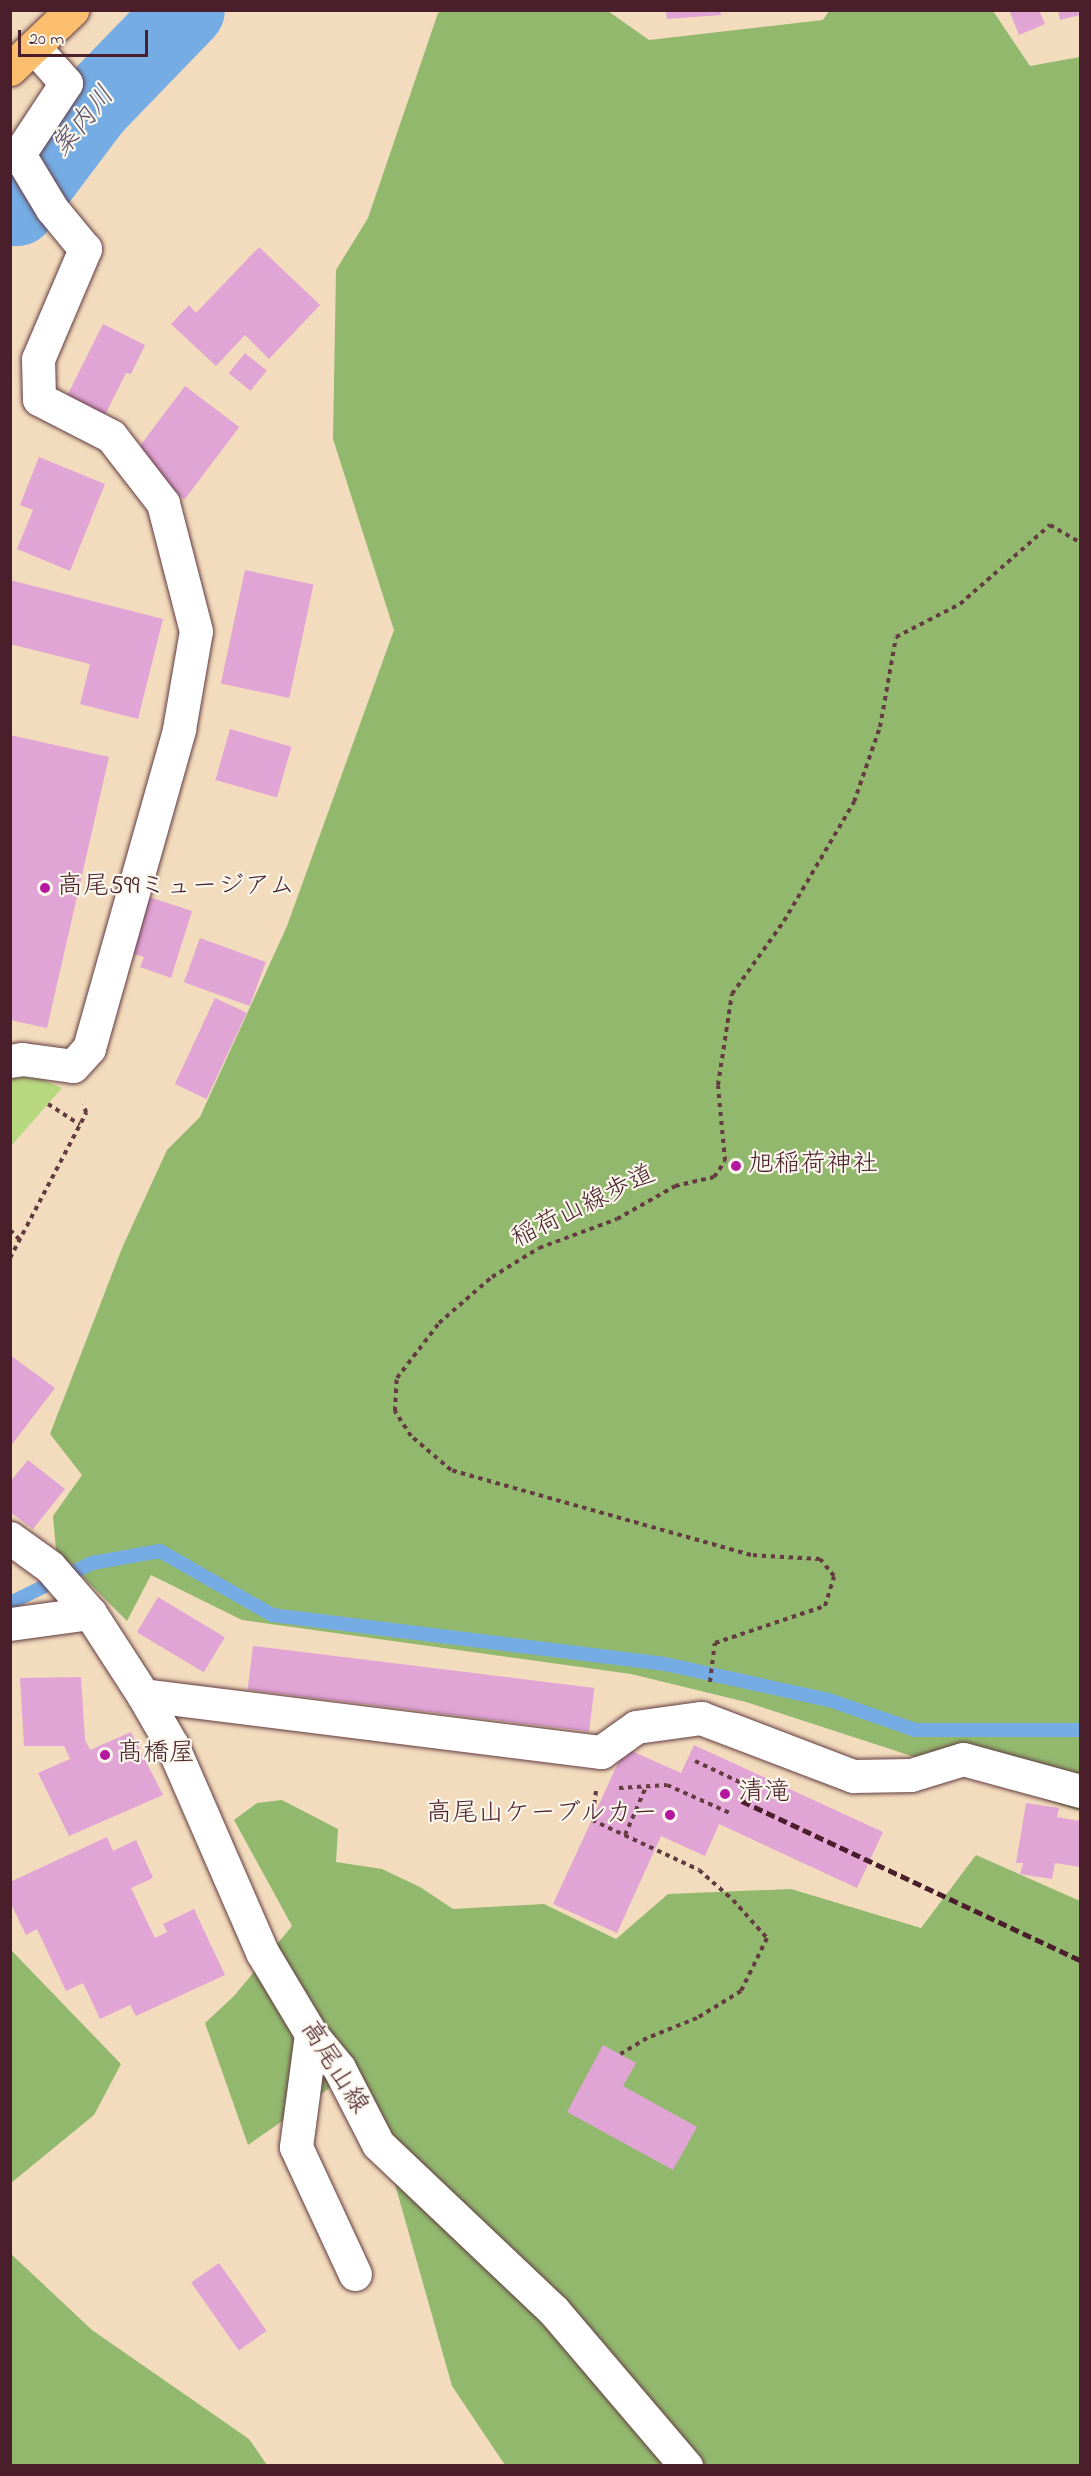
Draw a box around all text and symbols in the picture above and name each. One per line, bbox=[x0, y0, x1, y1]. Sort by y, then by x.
scale bar bbox=[21, 18, 152, 56]
text: 20 m bbox=[29, 27, 64, 53]
water label: 案内川 bbox=[46, 80, 122, 164]
place label: 高尾599ミュージアム bbox=[57, 872, 296, 904]
marker: 高尾599ミュージアム bbox=[38, 881, 52, 895]
place label: 旭稲荷神社 bbox=[748, 1150, 878, 1182]
marker: 旭稲荷神社 bbox=[729, 1159, 743, 1173]
street label: 稲荷山線歩道 bbox=[507, 1160, 661, 1256]
place label: 髙橋屋 bbox=[117, 1739, 195, 1771]
marker: 髙橋屋 bbox=[98, 1748, 112, 1762]
place label: 清滝 bbox=[738, 1778, 790, 1810]
marker: 清滝 bbox=[716, 1785, 734, 1803]
place label: 高尾山ケーブルカー bbox=[424, 1799, 658, 1831]
marker: 高尾山ケーブルカー bbox=[663, 1808, 677, 1822]
street label: 高尾山線 bbox=[292, 2016, 374, 2120]

